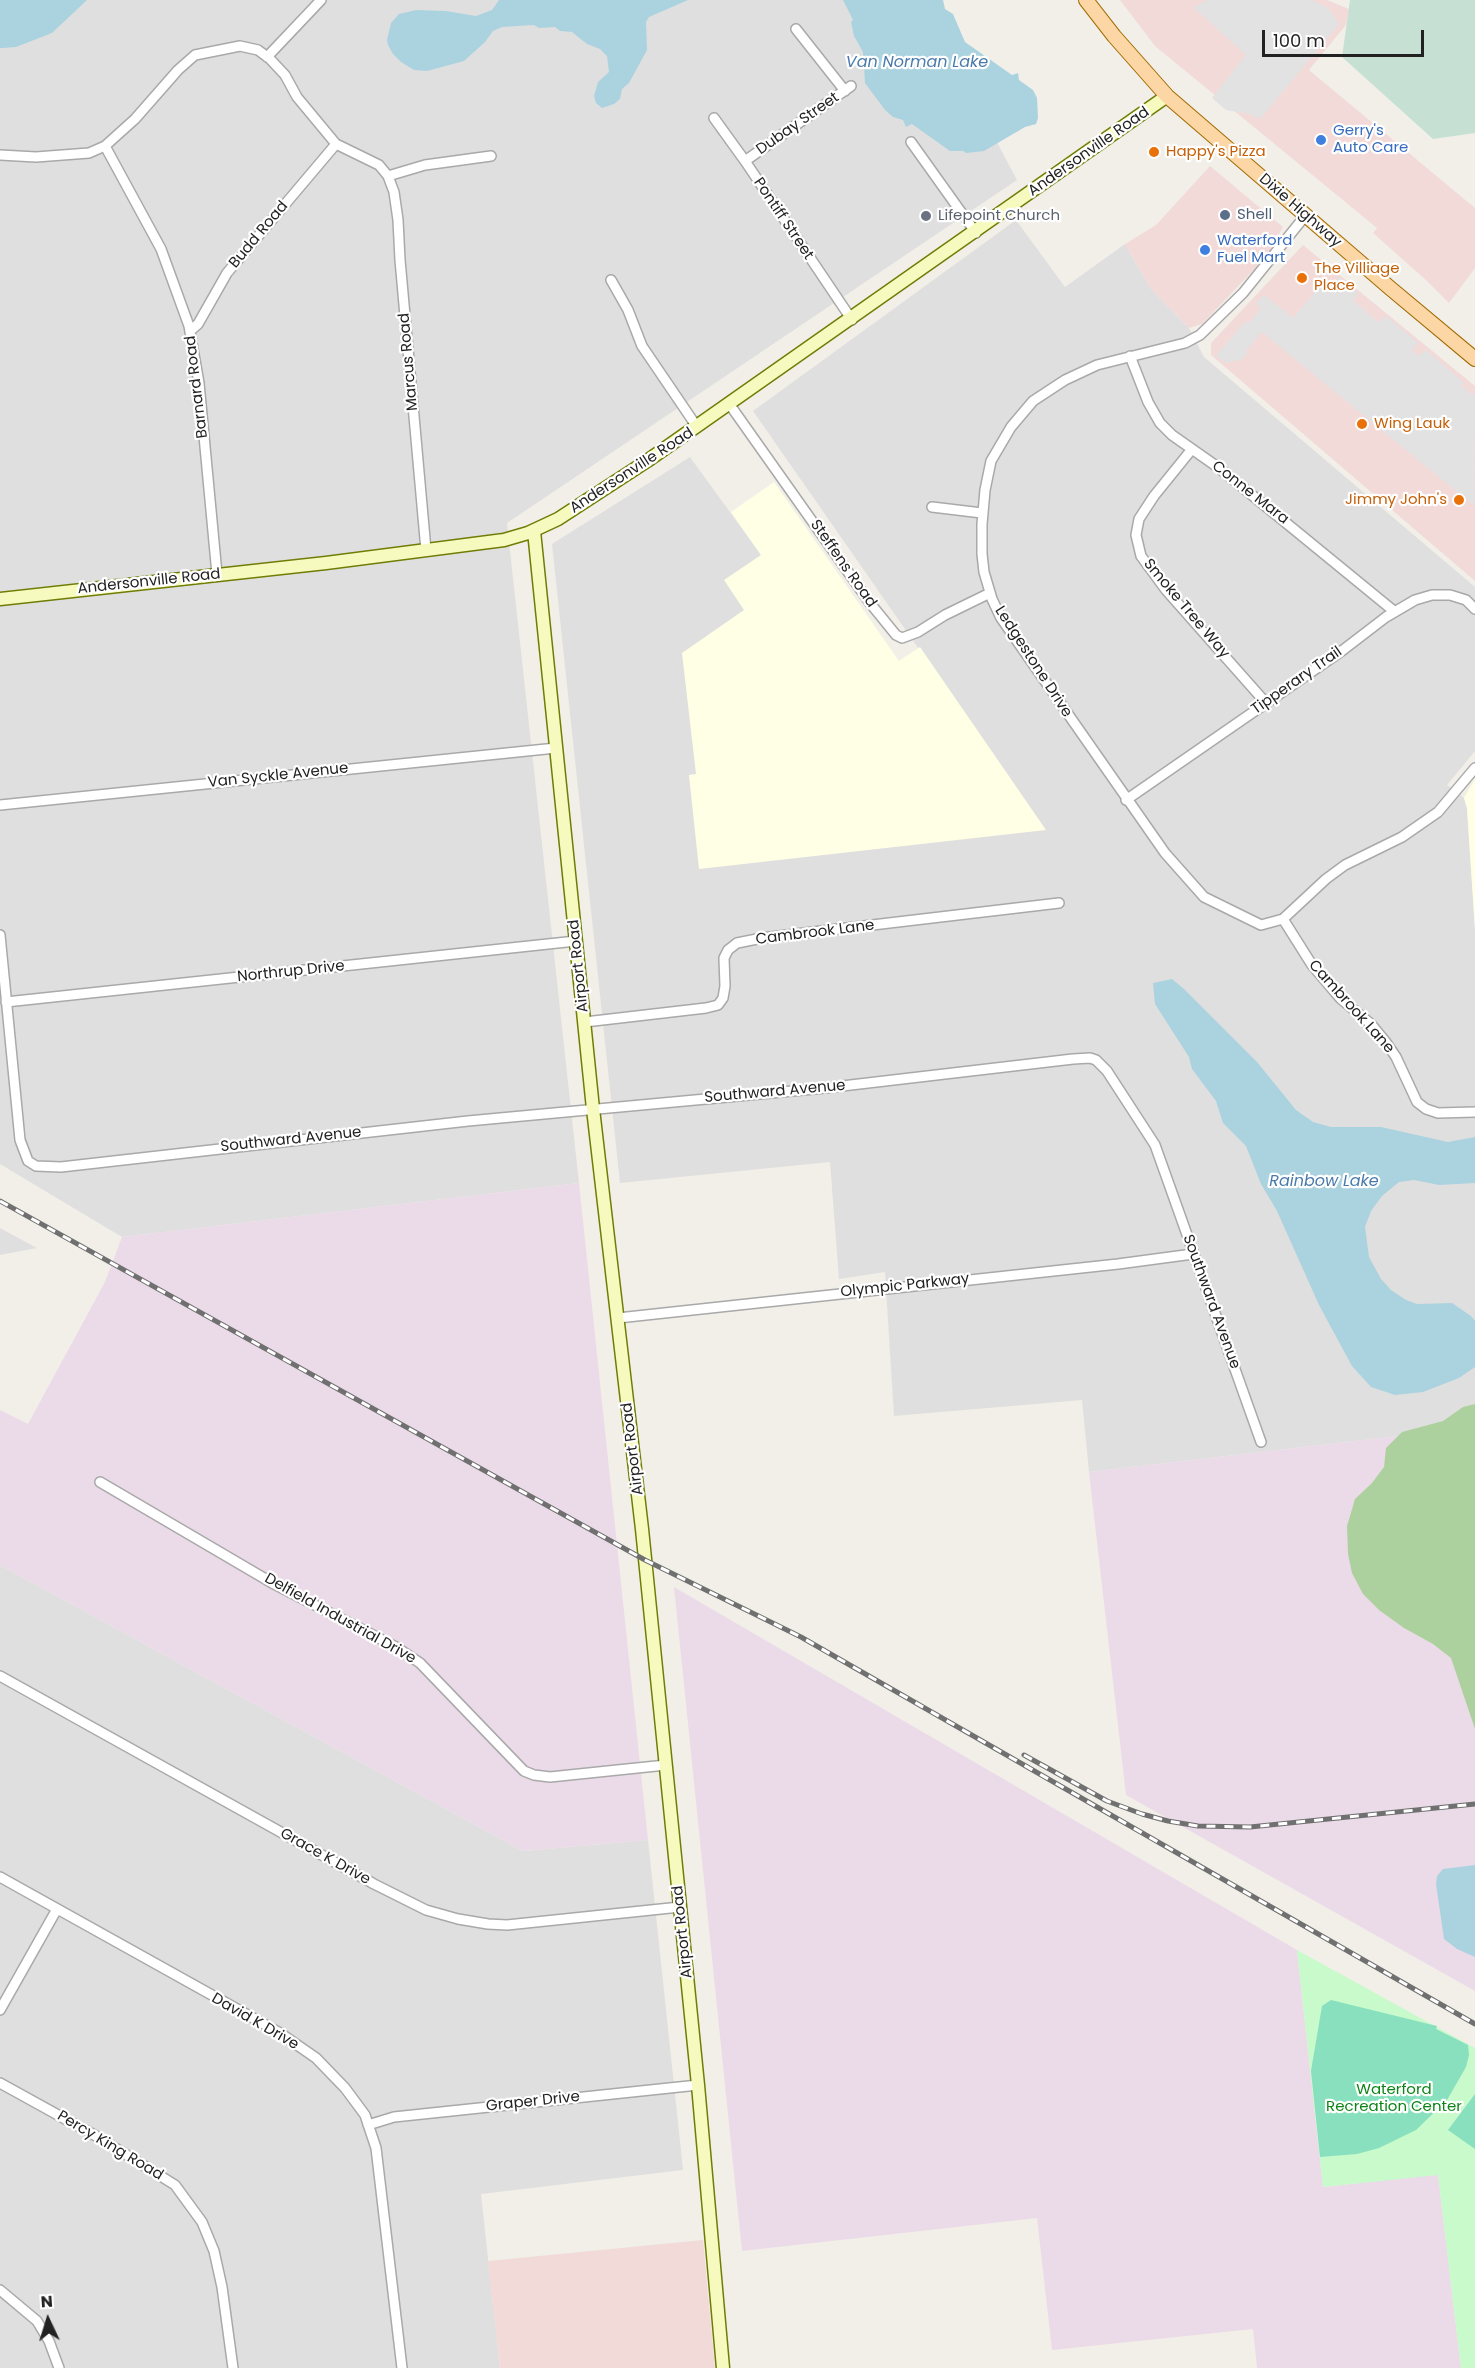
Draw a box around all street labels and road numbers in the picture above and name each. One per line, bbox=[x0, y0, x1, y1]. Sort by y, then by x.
street label: Dubay Street bbox=[753, 89, 843, 159]
street label: Andersonville Road bbox=[1025, 103, 1153, 201]
street label: Dixie Highway bbox=[1255, 170, 1345, 252]
street label: Pontiff Street bbox=[749, 175, 817, 263]
street label: Budd Road bbox=[226, 198, 292, 272]
street label: Marcus Road bbox=[396, 312, 422, 412]
street label: Barnard Road bbox=[182, 335, 212, 439]
street label: Andersonville Road bbox=[567, 424, 697, 518]
street label: Conne Mara bbox=[1208, 457, 1292, 529]
street label: Steffens Road bbox=[806, 517, 880, 611]
street label: Smoke Tree Way bbox=[1139, 556, 1233, 662]
street label: Andersonville Road bbox=[77, 566, 221, 598]
street label: Ledgestone Drive bbox=[990, 603, 1076, 721]
street label: Tipperary Trail bbox=[1248, 643, 1346, 719]
street label: Van Syckle Avenue bbox=[207, 760, 349, 792]
street label: Cambrook Lane bbox=[755, 917, 875, 949]
street label: Airport Road bbox=[565, 919, 593, 1013]
street label: Northrup Drive bbox=[236, 957, 346, 987]
street label: Cambrook Lane bbox=[1304, 957, 1398, 1057]
street label: Southward Avenue bbox=[704, 1077, 846, 1107]
street label: Southward Avenue bbox=[220, 1124, 362, 1156]
street label: Southward Avenue bbox=[1178, 1232, 1244, 1372]
street label: Olympic Parkway bbox=[840, 1270, 970, 1302]
street label: Airport Road bbox=[618, 1402, 648, 1496]
street label: Delfield Industrial Drive bbox=[261, 1570, 419, 1668]
street label: Grace K Drive bbox=[277, 1825, 373, 1889]
street label: Airport Road bbox=[669, 1885, 697, 1979]
street label: David K Drive bbox=[208, 1990, 302, 2054]
street label: Graper Drive bbox=[485, 2088, 581, 2116]
street label: Percy King Road bbox=[54, 2107, 166, 2185]

